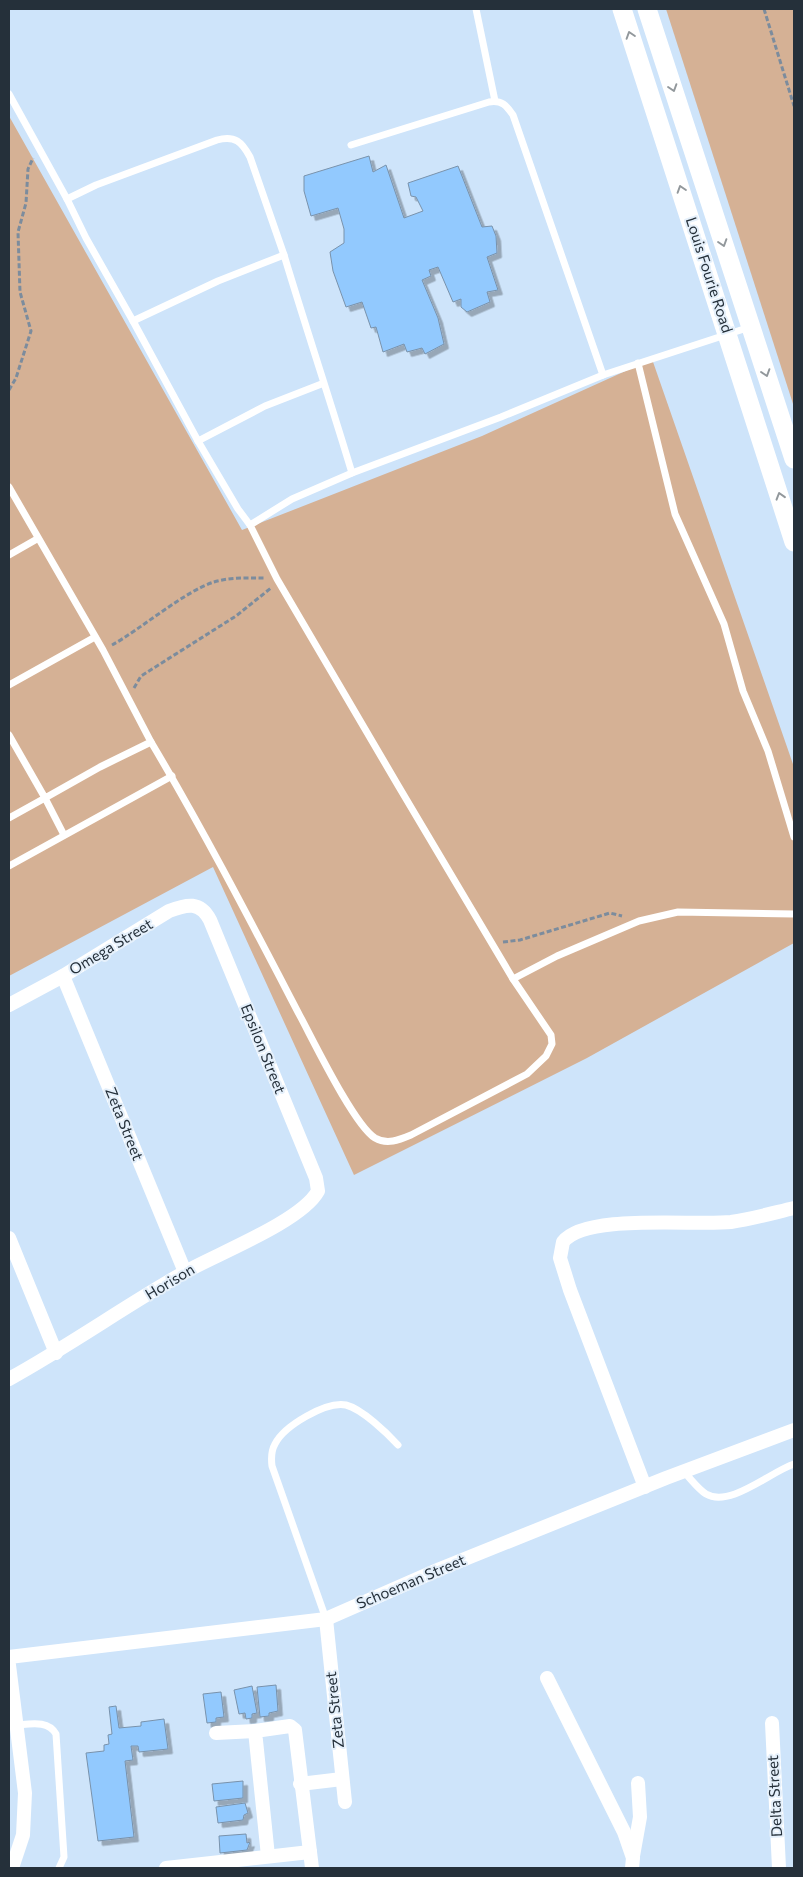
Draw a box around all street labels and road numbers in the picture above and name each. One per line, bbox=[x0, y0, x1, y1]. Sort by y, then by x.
street label: Louis Fourie Road bbox=[683, 214, 737, 335]
street label: Omega Street bbox=[65, 914, 156, 978]
street label: Epsilon Street bbox=[238, 1001, 290, 1096]
street label: Zeta Street bbox=[102, 1084, 148, 1163]
street label: Horison bbox=[142, 1259, 197, 1303]
street label: Schoeman Street bbox=[353, 1550, 468, 1612]
street label: Zeta Street bbox=[321, 1671, 347, 1749]
street label: Delta Street bbox=[763, 1755, 785, 1837]

